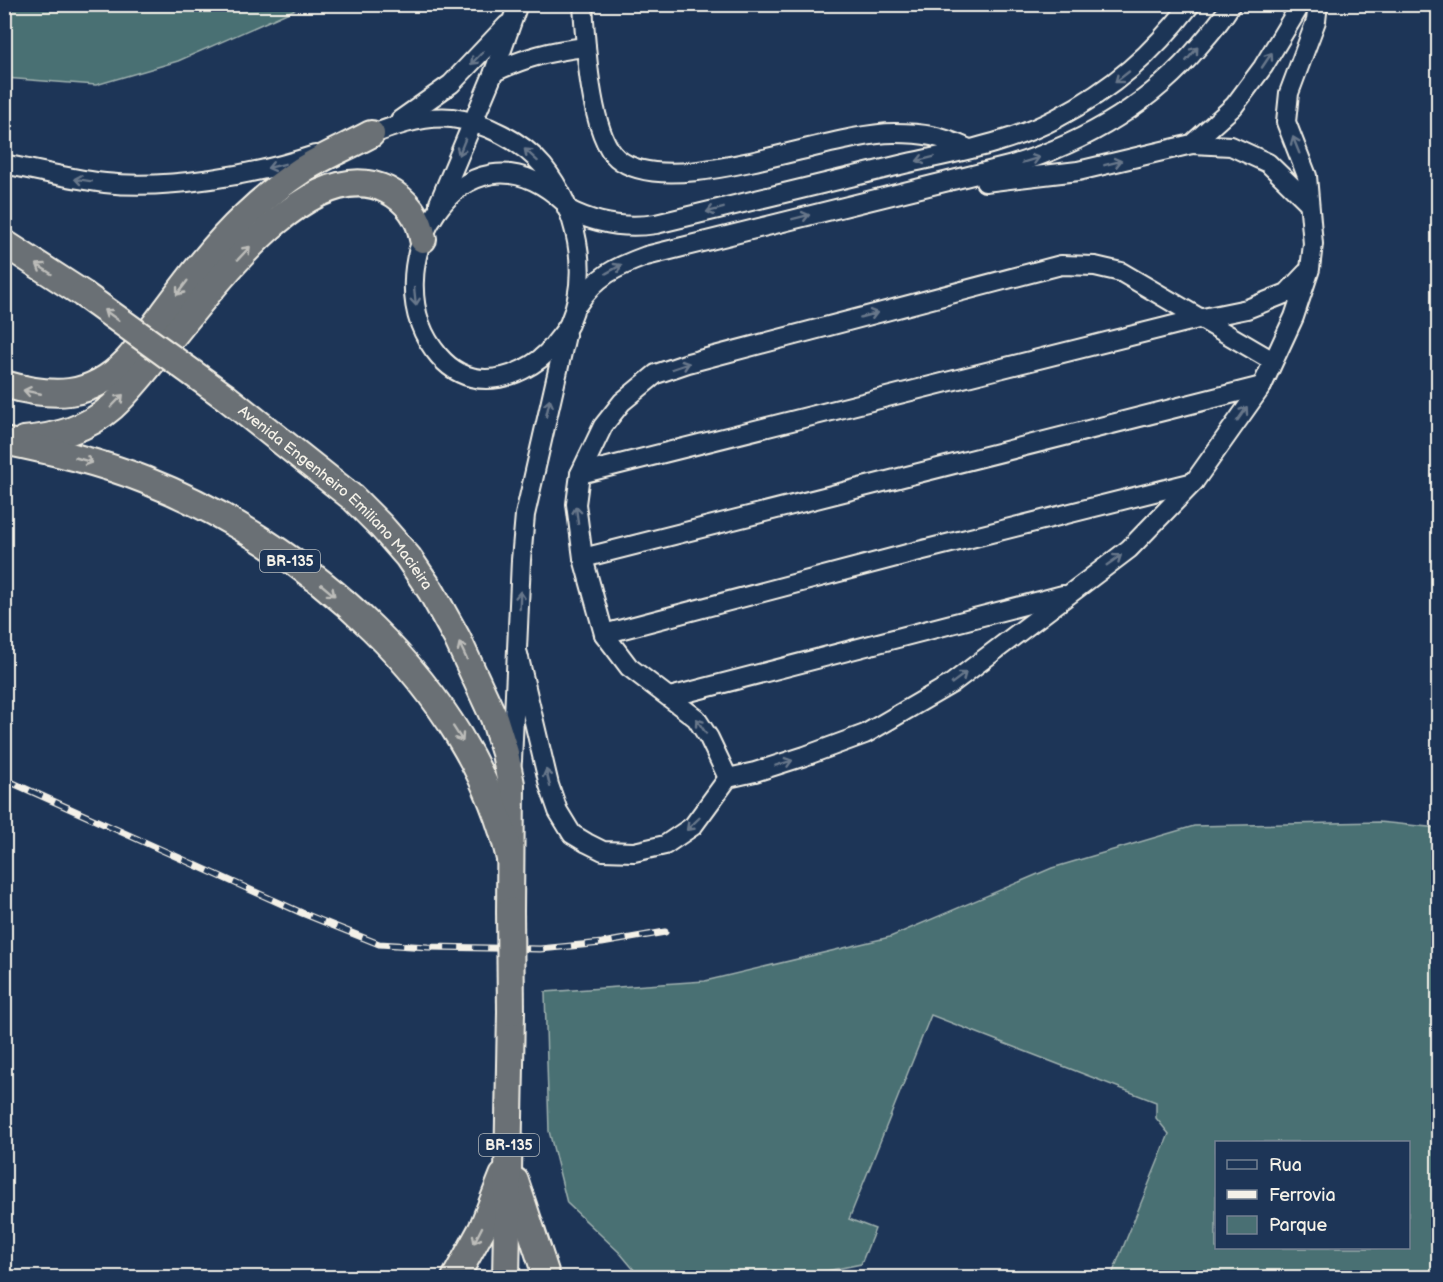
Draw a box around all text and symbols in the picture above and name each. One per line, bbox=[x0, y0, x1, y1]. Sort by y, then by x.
one-way arrow bbox=[1186, 46, 1199, 62]
one-way arrow bbox=[469, 51, 484, 66]
one-way arrow bbox=[1261, 52, 1273, 69]
one-way arrow bbox=[1114, 70, 1130, 83]
one-way arrow bbox=[456, 137, 467, 155]
one-way arrow bbox=[1289, 137, 1300, 155]
one-way arrow bbox=[523, 148, 538, 162]
one-way arrow bbox=[1021, 153, 1040, 164]
one-way arrow bbox=[915, 154, 934, 166]
one-way arrow bbox=[1103, 156, 1122, 168]
one-way arrow bbox=[267, 160, 286, 172]
one-way arrow bbox=[73, 174, 93, 185]
one-way arrow bbox=[705, 204, 724, 216]
one-way arrow bbox=[792, 211, 811, 223]
one-way arrow bbox=[237, 246, 251, 261]
one-way arrow bbox=[35, 262, 52, 275]
one-way arrow bbox=[605, 263, 622, 275]
one-way arrow bbox=[175, 280, 188, 296]
one-way arrow bbox=[410, 286, 421, 306]
one-way arrow bbox=[104, 309, 120, 321]
one-way arrow bbox=[859, 309, 878, 321]
one-way arrow bbox=[671, 359, 690, 370]
one-way arrow bbox=[23, 386, 42, 397]
one-way arrow bbox=[110, 393, 124, 408]
one-way arrow bbox=[543, 398, 554, 418]
street label: Avenida Engenheiro Emiliano Macieira bbox=[234, 401, 437, 593]
one-way arrow bbox=[1236, 407, 1248, 423]
one-way arrow bbox=[74, 454, 93, 466]
one-way arrow bbox=[572, 505, 583, 525]
road number: BR-135 bbox=[260, 550, 320, 572]
one-way arrow bbox=[1105, 554, 1122, 566]
one-way arrow bbox=[320, 583, 336, 596]
one-way arrow bbox=[514, 590, 525, 610]
one-way arrow bbox=[457, 642, 468, 660]
one-way arrow bbox=[951, 672, 967, 685]
one-way arrow bbox=[695, 718, 707, 735]
one-way arrow bbox=[452, 725, 464, 741]
one-way arrow bbox=[775, 757, 794, 768]
one-way arrow bbox=[542, 769, 554, 788]
one-way arrow bbox=[686, 817, 700, 832]
road number: BR-135 bbox=[479, 1134, 539, 1156]
legend bbox=[1215, 1141, 1410, 1249]
text: Rua bbox=[1269, 1155, 1302, 1176]
text: Ferrovia bbox=[1269, 1185, 1336, 1206]
text: Parque bbox=[1269, 1215, 1327, 1236]
one-way arrow bbox=[472, 1226, 484, 1243]

